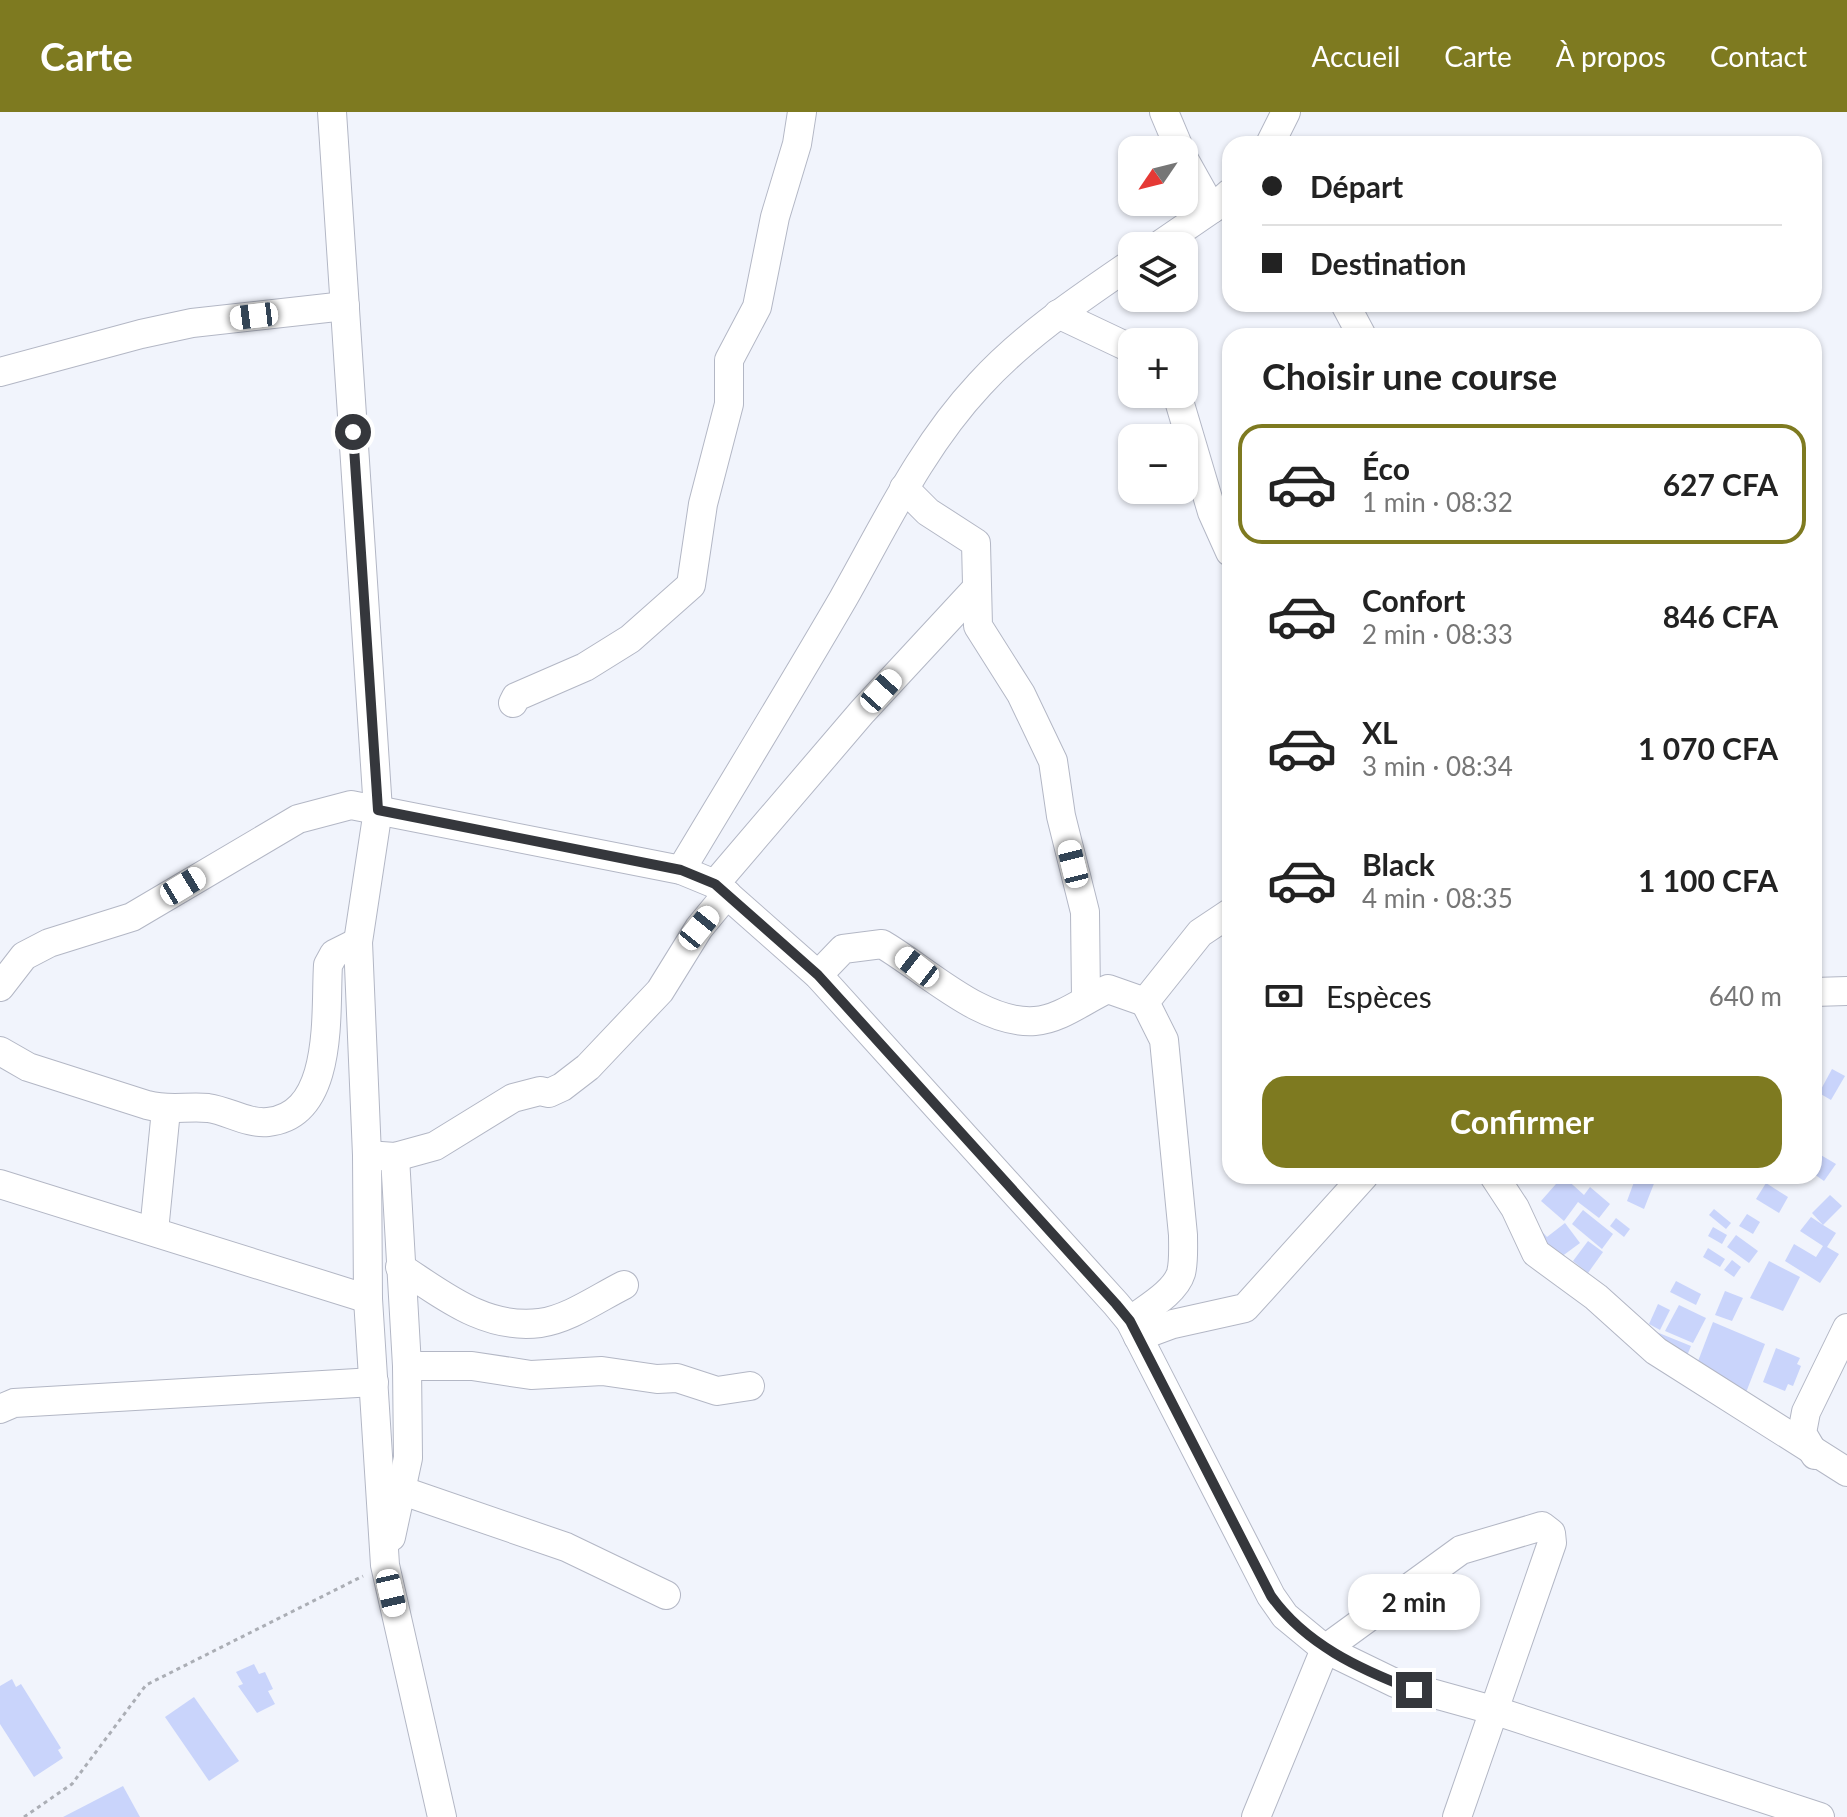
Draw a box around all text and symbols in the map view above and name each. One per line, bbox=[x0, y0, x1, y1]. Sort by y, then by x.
text: Carte bbox=[40, 33, 133, 79]
text: Accueil bbox=[1311, 39, 1400, 73]
text: Carte bbox=[1444, 39, 1512, 73]
text: À propos bbox=[1556, 39, 1666, 73]
text: Contact bbox=[1710, 39, 1807, 73]
north arrow bbox=[1118, 136, 1198, 216]
map controls bbox=[1118, 136, 1198, 504]
text: Départ bbox=[1310, 168, 1403, 204]
button: layers bbox=[1118, 232, 1198, 312]
text: Destination bbox=[1310, 245, 1467, 281]
car bbox=[229, 301, 279, 331]
button: + bbox=[1118, 328, 1198, 408]
text: Choisir une course bbox=[1262, 354, 1557, 398]
route start bbox=[335, 414, 371, 450]
button: − bbox=[1118, 424, 1198, 504]
icon: car bbox=[1266, 448, 1338, 520]
text: Éco bbox=[1362, 450, 1410, 486]
text: 627 CFA bbox=[1663, 466, 1778, 502]
text: 1 min · 08:32 bbox=[1362, 486, 1513, 518]
icon: car bbox=[1266, 580, 1338, 652]
text: Confort bbox=[1362, 582, 1465, 618]
text: 846 CFA bbox=[1663, 598, 1778, 634]
text: 2 min · 08:33 bbox=[1362, 618, 1513, 650]
car bbox=[856, 665, 906, 717]
icon: car bbox=[1266, 712, 1338, 784]
text: XL bbox=[1362, 714, 1398, 750]
text: 1 070 CFA bbox=[1638, 730, 1778, 766]
text: 3 min · 08:34 bbox=[1362, 750, 1513, 782]
car bbox=[1056, 838, 1090, 890]
icon: car bbox=[1266, 844, 1338, 916]
text: Black bbox=[1362, 846, 1435, 882]
text: 1 100 CFA bbox=[1638, 862, 1778, 898]
car bbox=[156, 863, 210, 909]
text: 4 min · 08:35 bbox=[1362, 882, 1513, 914]
car bbox=[675, 902, 723, 954]
car bbox=[891, 943, 943, 991]
icon: cash bbox=[1262, 974, 1306, 1018]
text: Espèces bbox=[1326, 978, 1432, 1014]
text: 640 m bbox=[1709, 980, 1782, 1012]
button: Confirmer bbox=[1262, 1076, 1782, 1168]
car bbox=[374, 1567, 408, 1619]
callout: 2 min bbox=[1348, 1574, 1480, 1630]
text: 2 min bbox=[1382, 1586, 1446, 1618]
route end bbox=[1396, 1672, 1432, 1708]

